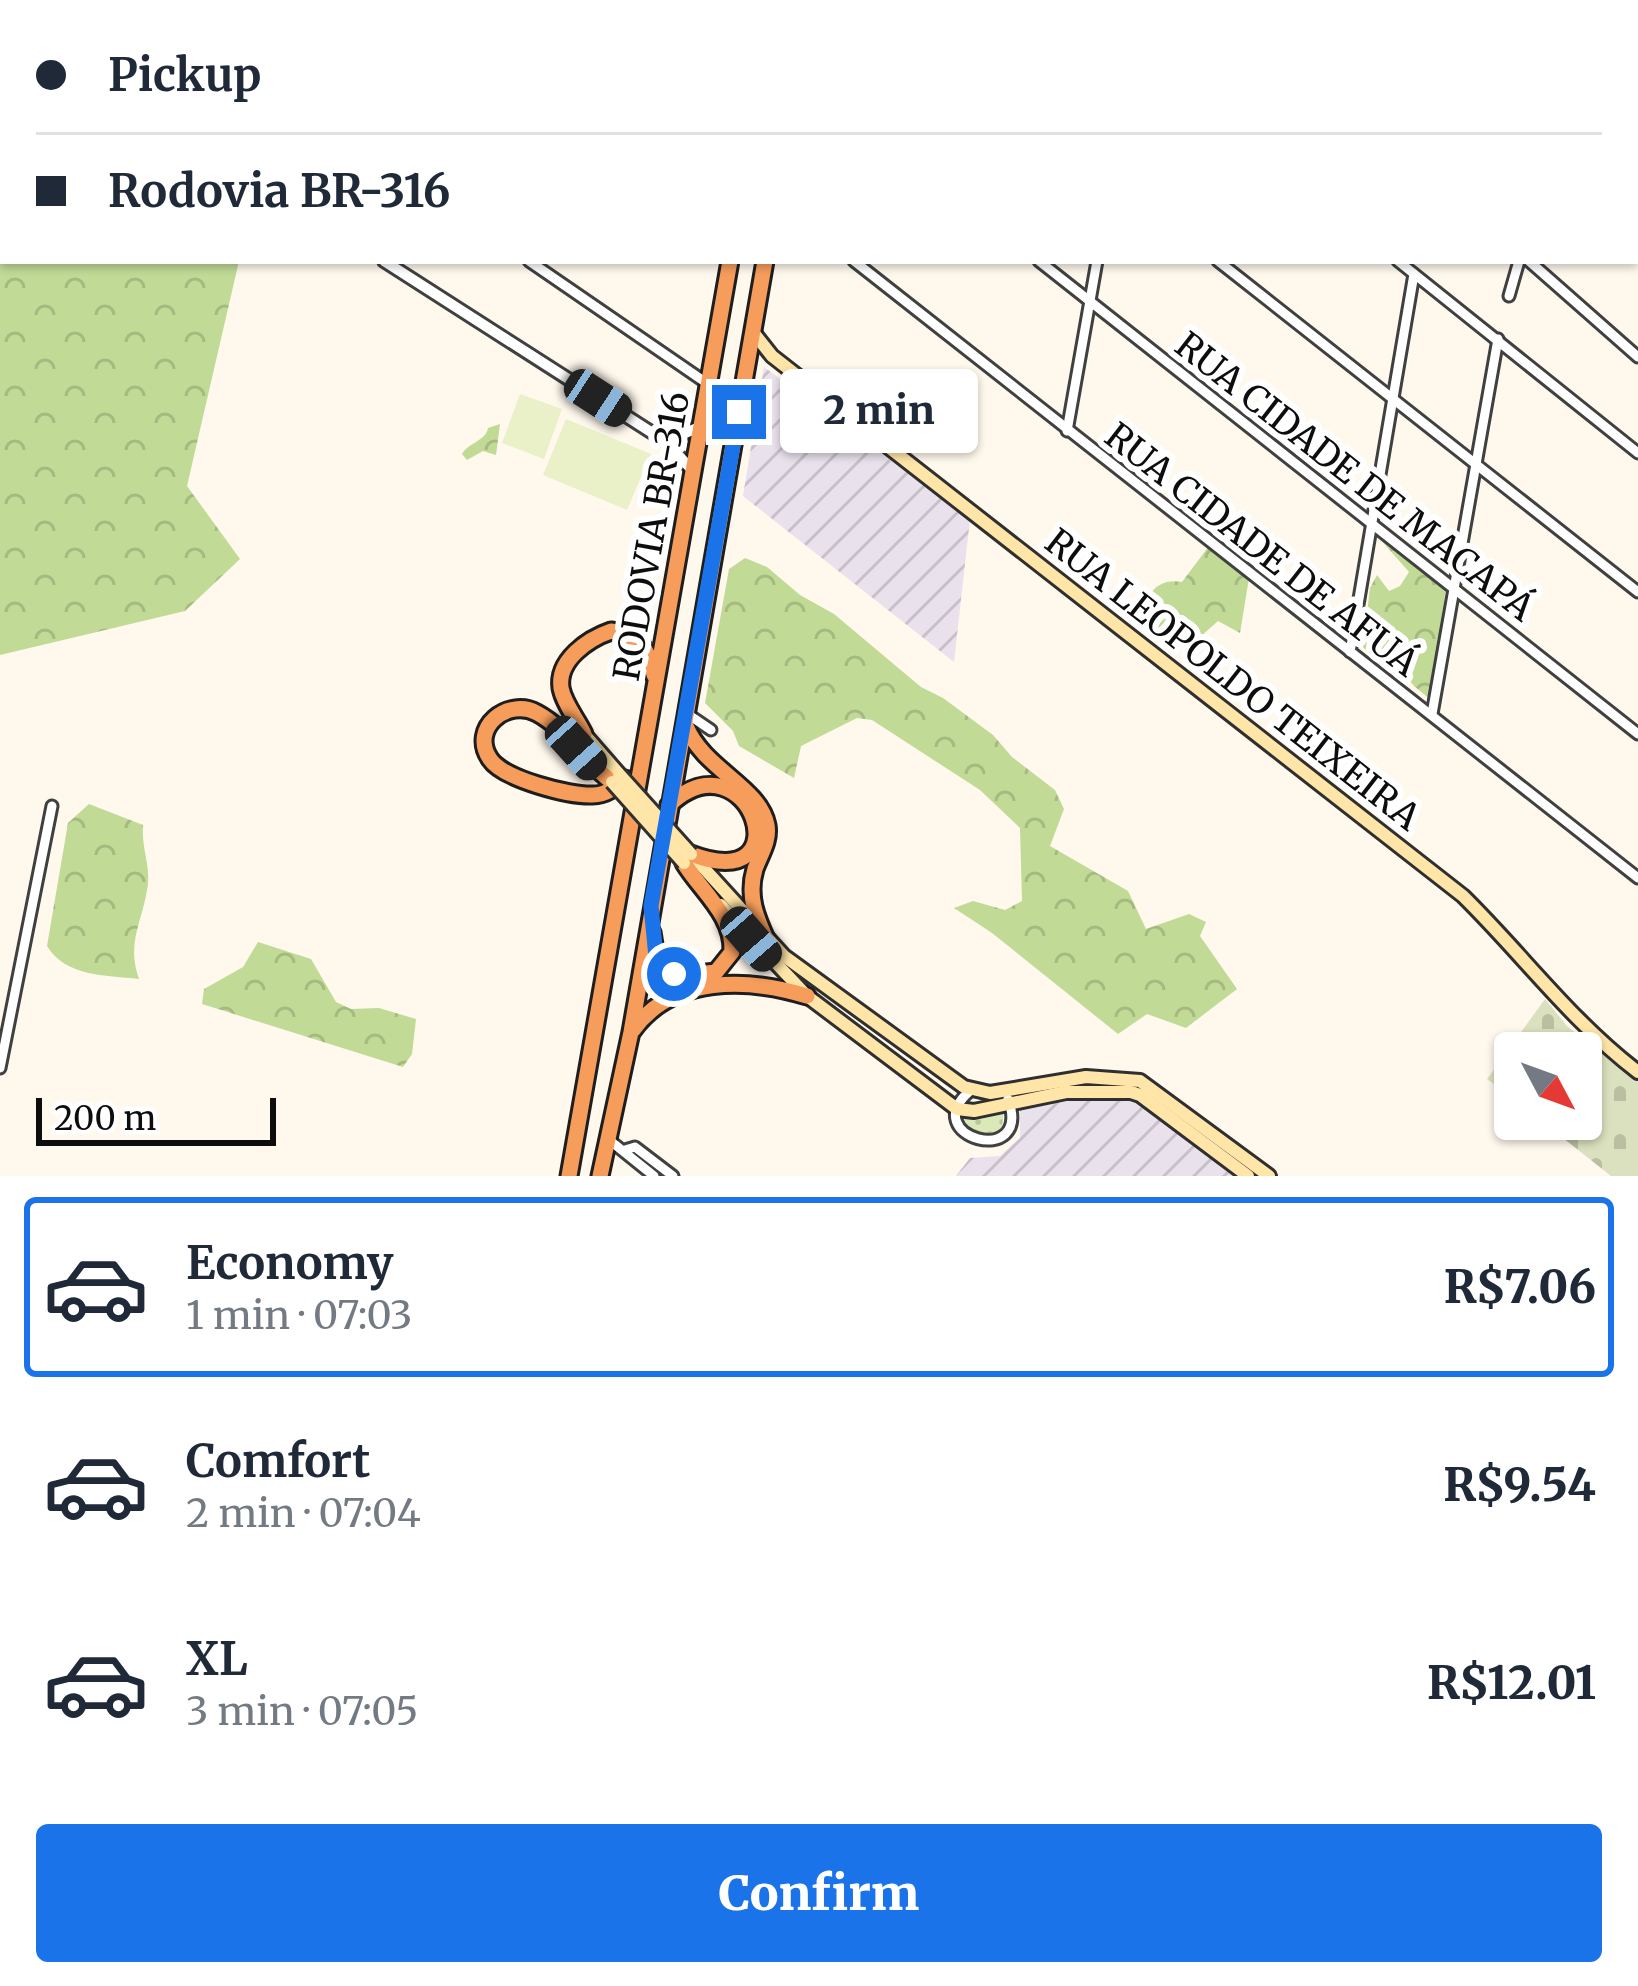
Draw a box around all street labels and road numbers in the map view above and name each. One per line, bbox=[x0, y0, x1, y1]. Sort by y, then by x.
street label: RUA CIDADE DE MACAPÁ bbox=[1166, 322, 1544, 631]
street label: RODOVIA BR-316 bbox=[604, 388, 699, 684]
street label: RUA CIDADE DE AFUÁ bbox=[1096, 412, 1428, 686]
street label: RUA LEOPOLDO TEIXEIRA bbox=[1036, 519, 1429, 840]

